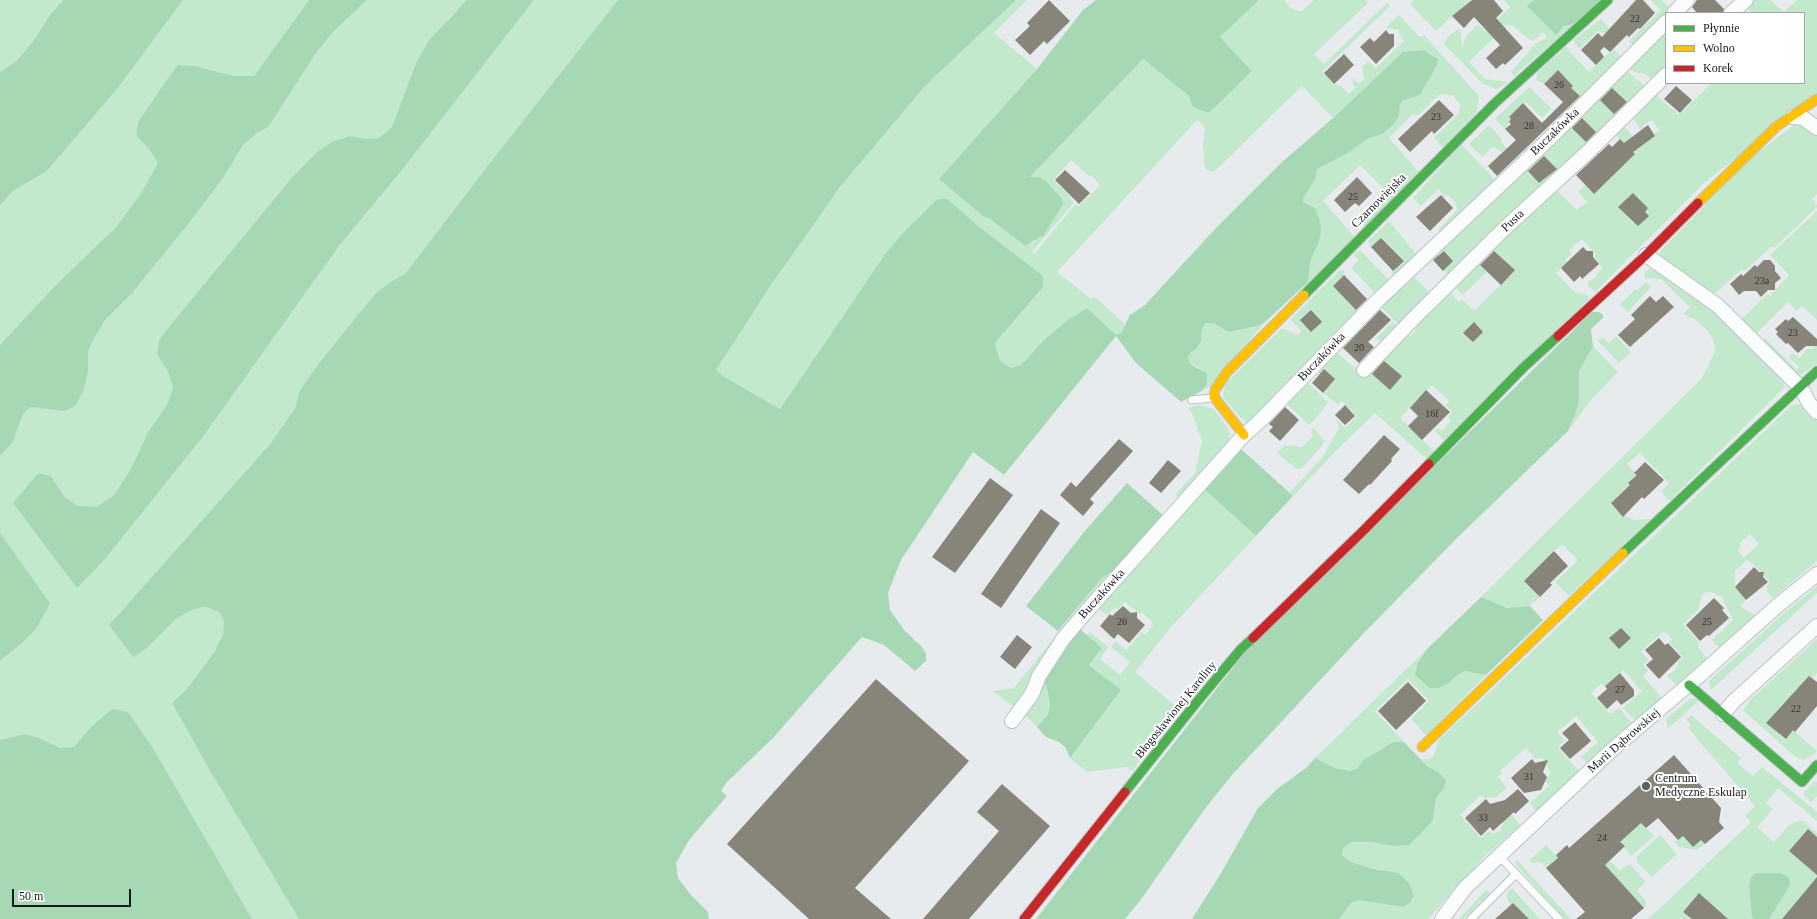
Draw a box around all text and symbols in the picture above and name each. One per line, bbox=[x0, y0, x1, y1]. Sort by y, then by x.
legend bbox=[1665, 12, 1805, 84]
house number: 22 bbox=[1630, 13, 1640, 25]
text: Płynnie bbox=[1703, 21, 1740, 35]
text: Wolno bbox=[1703, 41, 1735, 55]
text: Korek bbox=[1703, 61, 1733, 75]
house number: 26 bbox=[1554, 79, 1564, 91]
street label: Buczakówka bbox=[1528, 105, 1582, 159]
house number: 23 bbox=[1431, 111, 1441, 123]
house number: 28 bbox=[1524, 120, 1534, 132]
street label: Czarnowiejska bbox=[1349, 171, 1409, 231]
house number: 25 bbox=[1348, 191, 1358, 203]
street label: Pusta bbox=[1499, 207, 1527, 235]
house number: 23a bbox=[1755, 275, 1769, 287]
house number: 23 bbox=[1788, 327, 1798, 339]
street label: Buczakówka bbox=[1295, 330, 1349, 384]
house number: 20 bbox=[1354, 342, 1364, 354]
house number: 16f bbox=[1425, 408, 1439, 420]
street label: Buczakówka bbox=[1076, 566, 1128, 622]
house number: 26 bbox=[1117, 616, 1127, 628]
house number: 25 bbox=[1702, 616, 1712, 628]
street label: Błogosławionej Karoliny bbox=[1132, 658, 1220, 762]
house number: 27 bbox=[1615, 684, 1625, 696]
house number: 22 bbox=[1791, 703, 1801, 715]
street label: Marii Dąbrowskiej bbox=[1585, 706, 1663, 776]
house number: 31 bbox=[1524, 771, 1534, 783]
place label: Centrum Medyczne Eskulap bbox=[1655, 772, 1747, 800]
marker: Centrum Medyczne Eskulap bbox=[1640, 780, 1652, 792]
house number: 33 bbox=[1478, 812, 1488, 824]
house number: 24 bbox=[1597, 832, 1607, 844]
scale bar bbox=[14, 881, 133, 907]
text: 50 m bbox=[19, 889, 43, 903]

